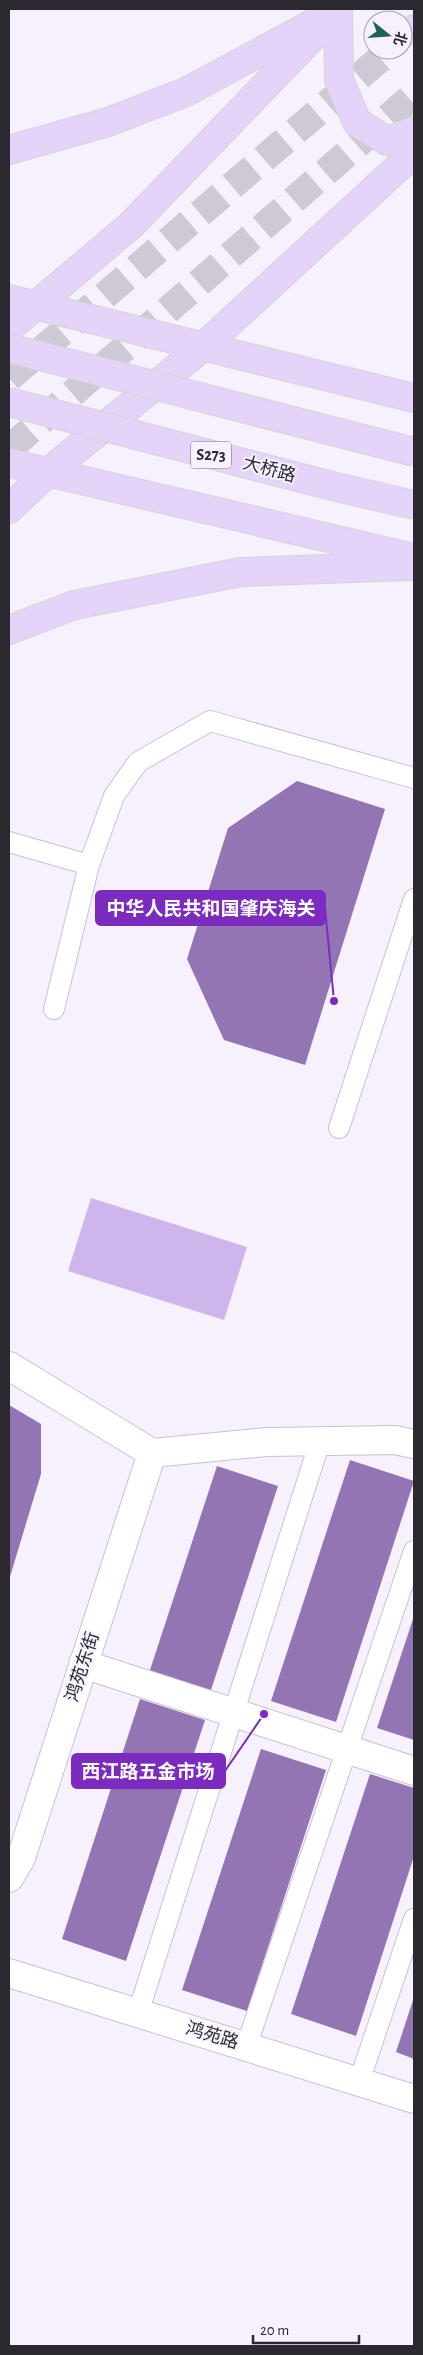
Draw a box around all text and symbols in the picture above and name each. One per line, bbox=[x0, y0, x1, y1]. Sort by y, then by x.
north arrow bbox=[363, 10, 413, 60]
text: 北 bbox=[391, 30, 409, 48]
road number: S273 bbox=[191, 442, 231, 468]
street label: 大桥路 bbox=[241, 452, 298, 486]
callout: 中华人民共和国肇庆海关 bbox=[96, 891, 325, 925]
text: 中华人民共和国肇庆海关 bbox=[106, 898, 316, 919]
street label: 鸿苑东街 bbox=[61, 1629, 103, 1704]
callout: 西江路五金市场 bbox=[72, 1754, 225, 1788]
text: 西江路五金市场 bbox=[81, 1761, 215, 1782]
street label: 鸿苑路 bbox=[184, 2018, 241, 2053]
scale bar bbox=[253, 2312, 359, 2344]
text: 20 m bbox=[260, 2323, 289, 2338]

